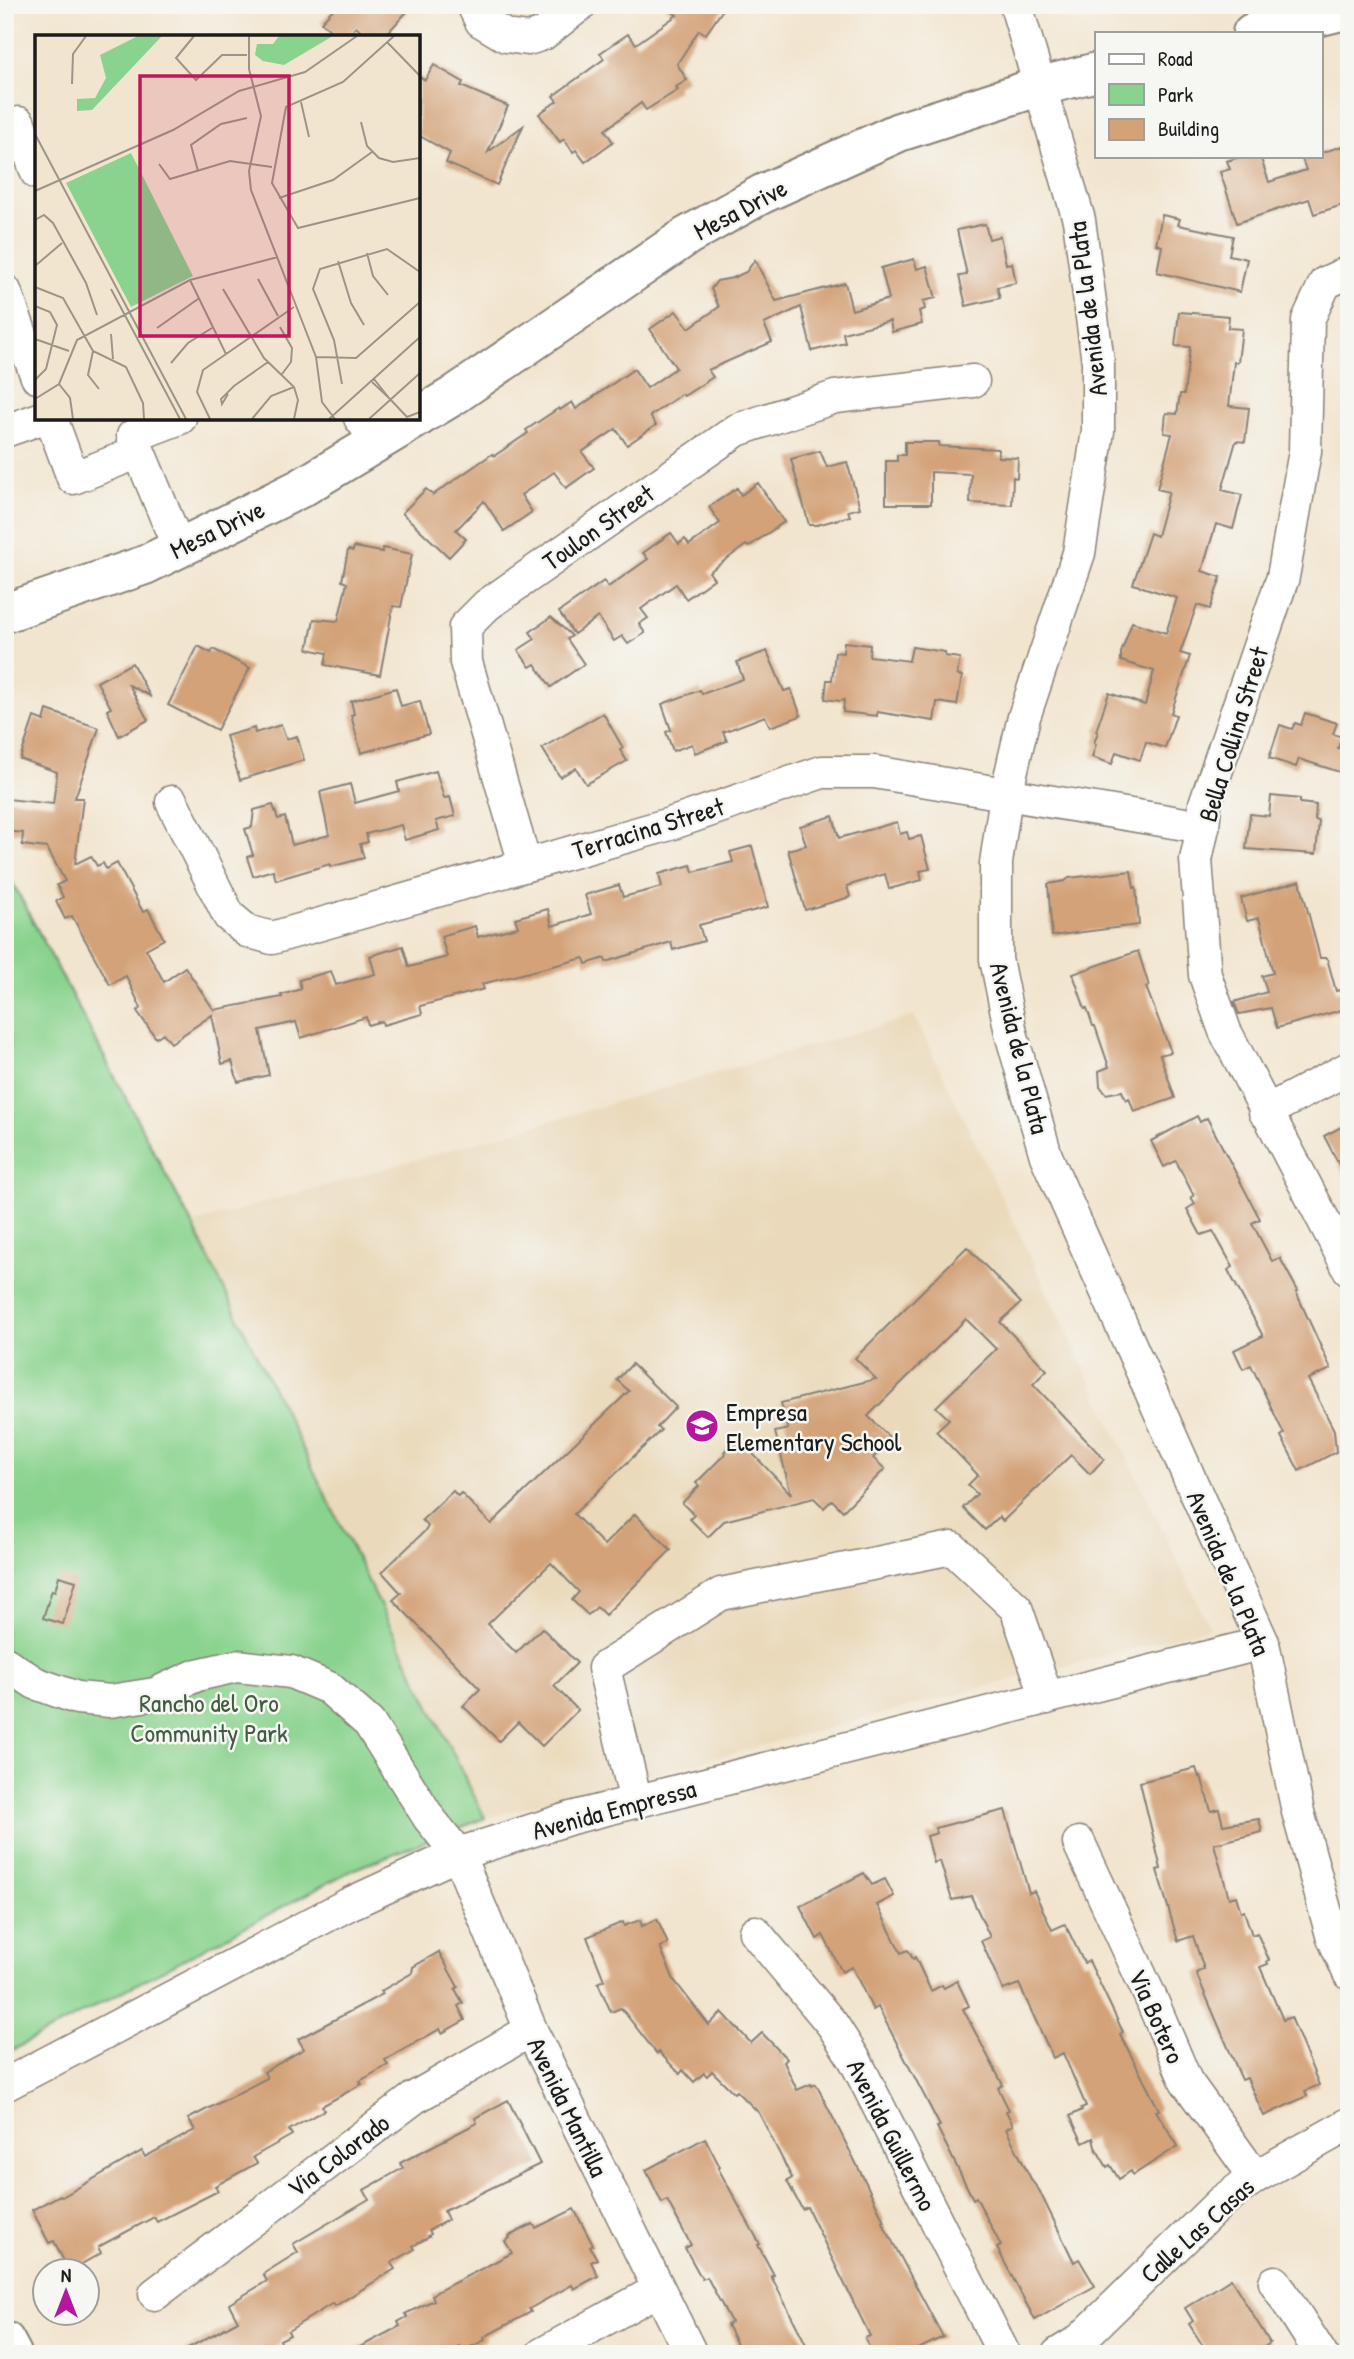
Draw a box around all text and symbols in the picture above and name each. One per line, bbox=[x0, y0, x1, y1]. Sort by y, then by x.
legend bbox=[1095, 32, 1322, 158]
inset map bbox=[35, 35, 420, 420]
text: Road bbox=[1158, 44, 1192, 73]
text: Park bbox=[1158, 80, 1193, 109]
text: Building bbox=[1158, 114, 1219, 143]
street label: Mesa Drive bbox=[687, 170, 793, 248]
street label: Avenida de la Plata bbox=[1059, 220, 1115, 398]
street label: Toulon Street bbox=[535, 475, 662, 578]
street label: Mesa Drive bbox=[164, 491, 270, 567]
street label: Bella Collina Street bbox=[1190, 641, 1277, 826]
street label: Terracina Street bbox=[568, 788, 729, 868]
street label: Avenida de la Plata bbox=[982, 959, 1058, 1137]
place label: Empresa Elementary School bbox=[726, 1394, 902, 1459]
school or university icon: Empresa Elementary School bbox=[683, 1407, 721, 1445]
street label: Avenida de la Plata bbox=[1179, 1485, 1279, 1661]
park label: Rancho del Oro Community Park bbox=[130, 1685, 288, 1750]
street label: Avenida Empressa bbox=[528, 1770, 700, 1848]
street label: Via Botero bbox=[1121, 1963, 1193, 2069]
street label: Avenida Mantilla bbox=[519, 2032, 617, 2182]
street label: Avenida Guillermo bbox=[839, 2053, 945, 2217]
street label: Via Colorado bbox=[280, 2105, 396, 2205]
street label: Calle Las Casas bbox=[1132, 2169, 1262, 2291]
north arrow bbox=[32, 2258, 102, 2328]
text: N bbox=[61, 2262, 71, 2288]

